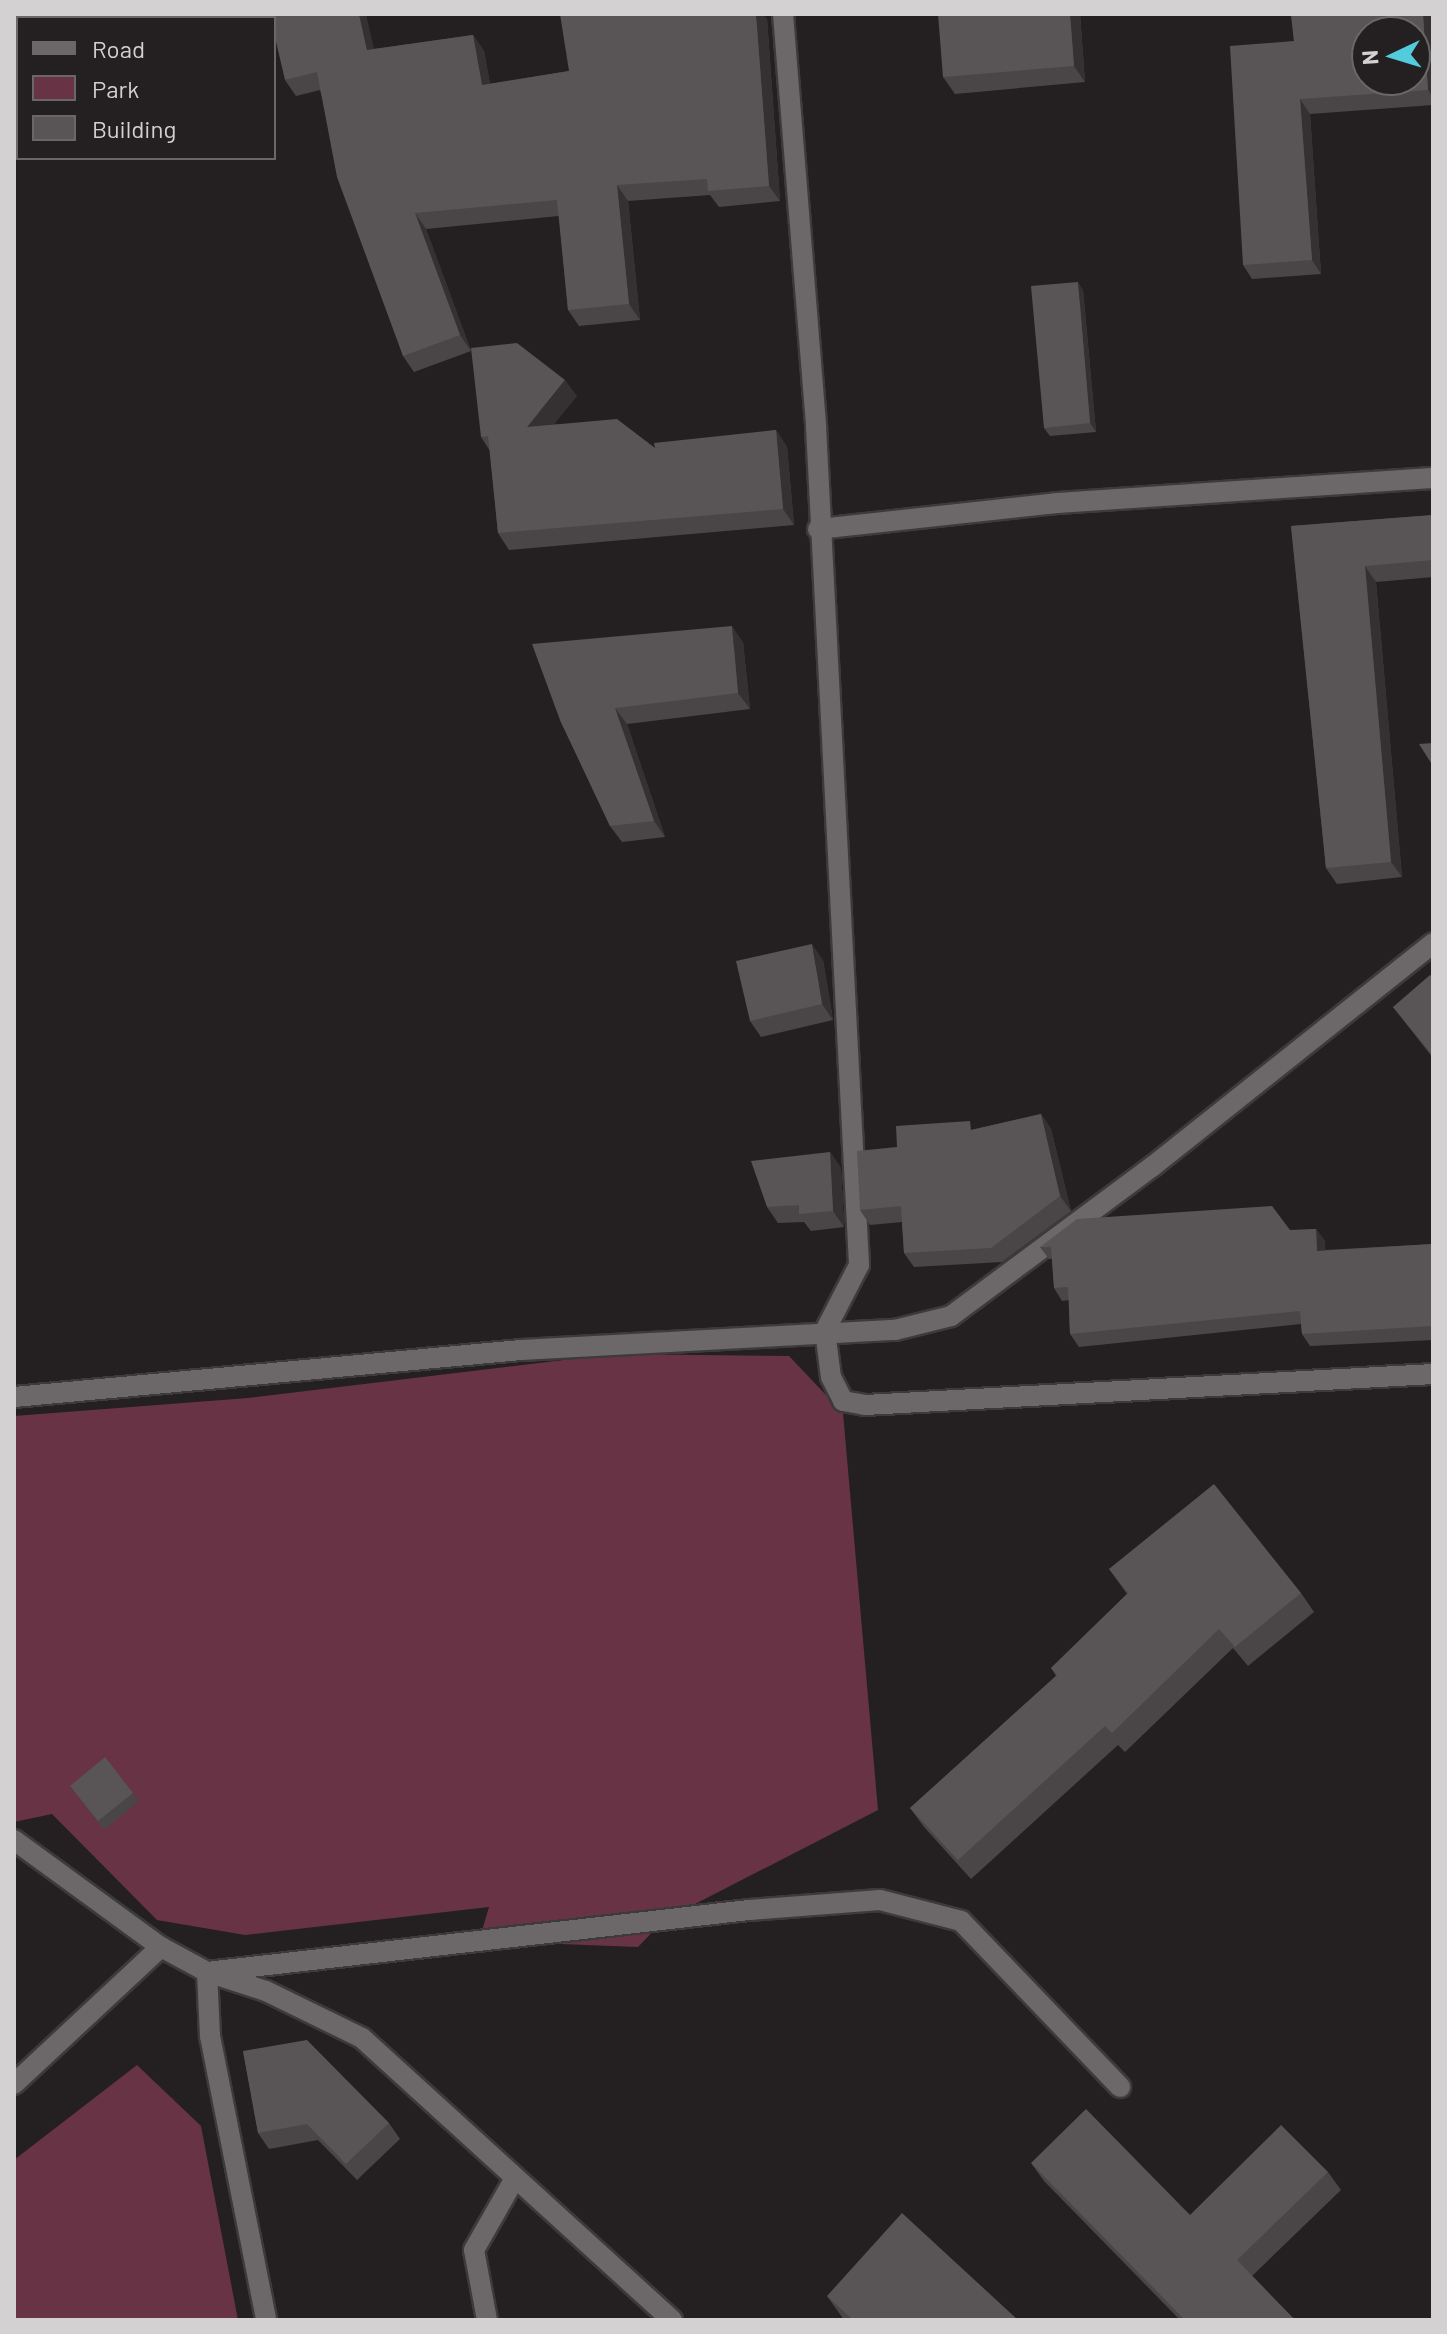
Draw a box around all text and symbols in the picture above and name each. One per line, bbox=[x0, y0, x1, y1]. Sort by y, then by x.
legend bbox=[16, 16, 276, 160]
north arrow bbox=[1351, 16, 1431, 96]
text: Road bbox=[92, 34, 145, 63]
text: N bbox=[1356, 49, 1383, 66]
text: Park bbox=[92, 74, 139, 103]
text: Building bbox=[92, 114, 176, 143]

